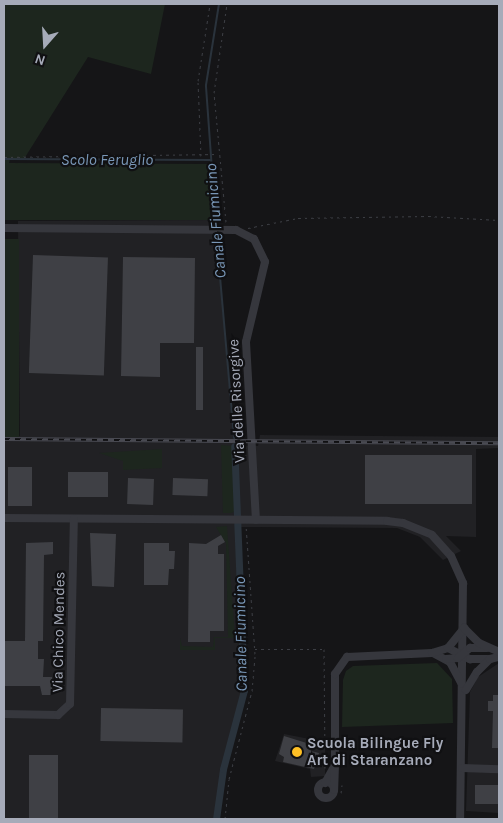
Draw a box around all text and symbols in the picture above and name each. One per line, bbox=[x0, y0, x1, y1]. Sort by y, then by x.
north arrow bbox=[20, 20, 70, 70]
text: N bbox=[32, 50, 47, 69]
water label: Scolo Feruglio bbox=[61, 150, 153, 170]
water label: Canale Fiumicino bbox=[201, 163, 231, 279]
street label: Via delle Risorgive bbox=[225, 339, 249, 463]
street label: Via Chico Mendes bbox=[49, 571, 69, 693]
water label: Canale Fiumicino bbox=[230, 576, 252, 692]
place label: Scuola Bilingue Fly Art di Staranzano bbox=[307, 734, 443, 769]
marker: Scuola Bilingue Fly Art di Staranzano bbox=[291, 746, 303, 758]

